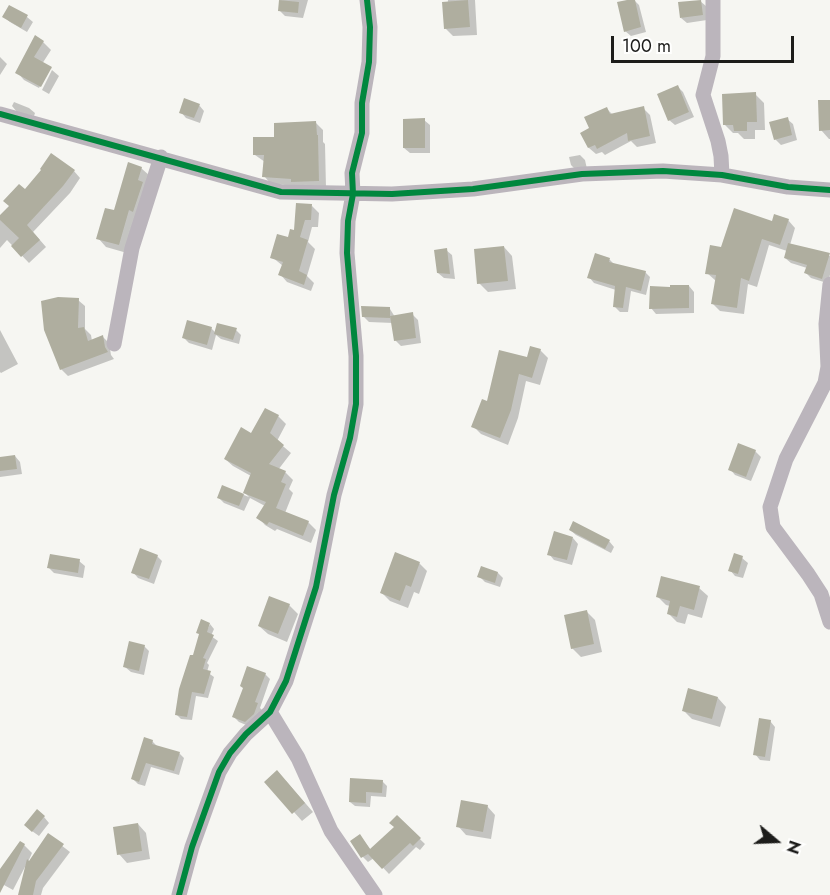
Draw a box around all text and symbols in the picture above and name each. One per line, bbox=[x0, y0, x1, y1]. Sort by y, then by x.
scale bar bbox=[614, 24, 797, 62]
text: 100 m bbox=[622, 33, 671, 59]
north arrow bbox=[746, 811, 806, 871]
text: N bbox=[781, 837, 806, 857]

